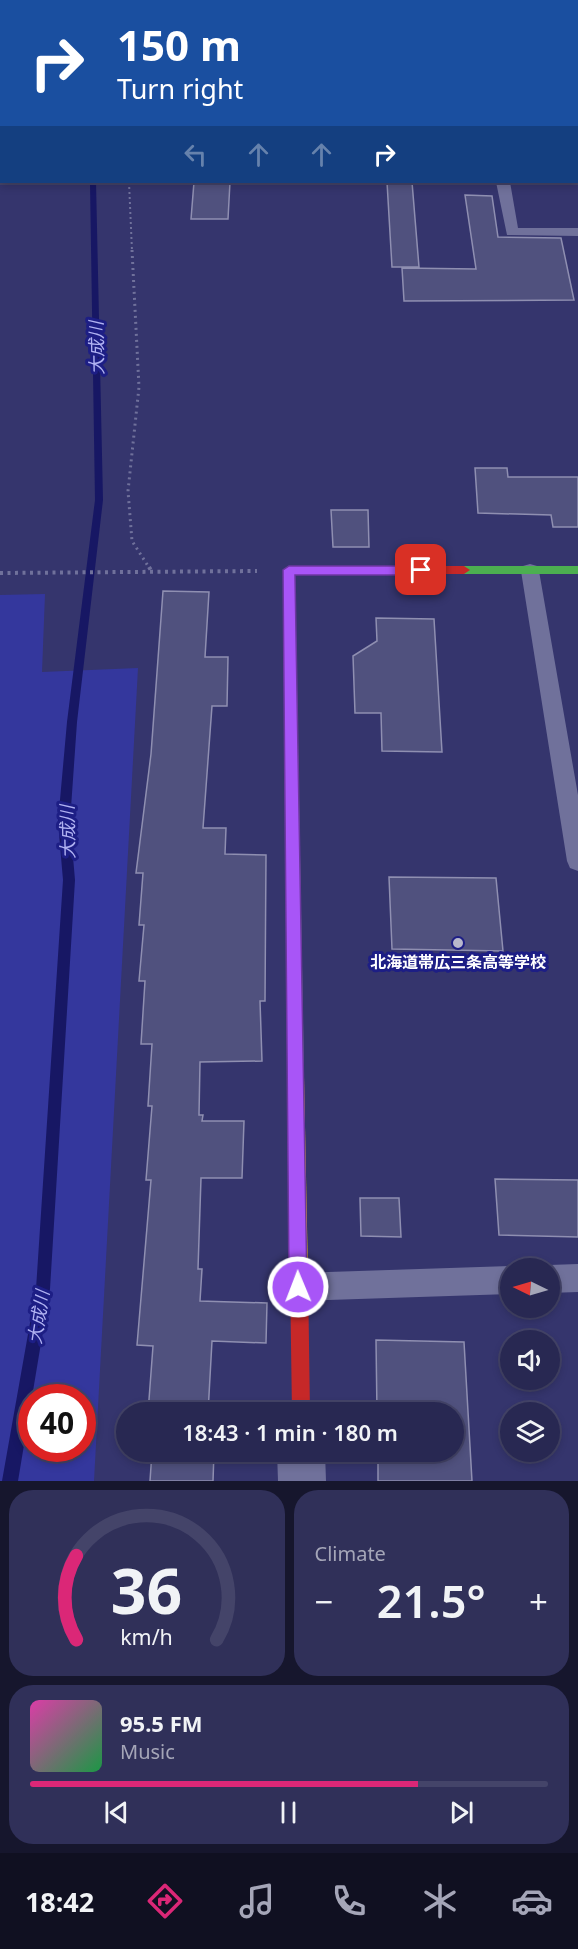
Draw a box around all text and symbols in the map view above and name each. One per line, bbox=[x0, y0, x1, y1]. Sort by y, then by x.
text: 150 m bbox=[117, 16, 241, 73]
icon: right bbox=[18, 24, 96, 102]
text: Turn right bbox=[117, 70, 243, 107]
icon: left bbox=[179, 138, 212, 171]
icon: ahead bbox=[242, 138, 275, 171]
icon: ahead bbox=[305, 138, 338, 171]
icon: right bbox=[368, 138, 401, 171]
water label: 大成川 bbox=[83, 319, 108, 375]
pin bbox=[395, 544, 446, 595]
icon: arrive bbox=[404, 553, 437, 586]
water label: 大成川 bbox=[54, 803, 79, 859]
marker: 北海道帯広三条高等学校 bbox=[451, 936, 465, 950]
place label: 北海道帯広三条高等学校 bbox=[370, 951, 546, 973]
position arrow bbox=[266, 1255, 330, 1319]
north arrow bbox=[500, 1258, 560, 1318]
map controls bbox=[500, 1258, 560, 1462]
water label: 大成川 bbox=[22, 1286, 54, 1346]
button: sound bbox=[500, 1330, 560, 1390]
speed limit sign: 40 bbox=[18, 1384, 96, 1462]
button: layers bbox=[500, 1402, 560, 1462]
text: 18:43 · 1 min · 180 m bbox=[182, 1417, 398, 1447]
text: Climate bbox=[315, 1540, 386, 1567]
text: 36 bbox=[111, 1547, 182, 1632]
text: 21.5° bbox=[377, 1570, 486, 1631]
text: − bbox=[315, 1579, 333, 1624]
text: + bbox=[529, 1579, 548, 1624]
text: km/h bbox=[120, 1622, 173, 1651]
text: 95.5 FM bbox=[120, 1708, 202, 1738]
text: Music bbox=[120, 1738, 175, 1765]
icon: previous bbox=[100, 1796, 133, 1829]
icon: pause bbox=[272, 1796, 305, 1829]
icon: next bbox=[445, 1796, 478, 1829]
icon: directions bbox=[144, 1880, 186, 1922]
icon: music bbox=[236, 1880, 278, 1922]
icon: phone bbox=[328, 1880, 370, 1922]
icon: climate bbox=[419, 1880, 461, 1922]
icon: car bbox=[511, 1880, 553, 1922]
text: 18:42 bbox=[25, 1883, 94, 1920]

